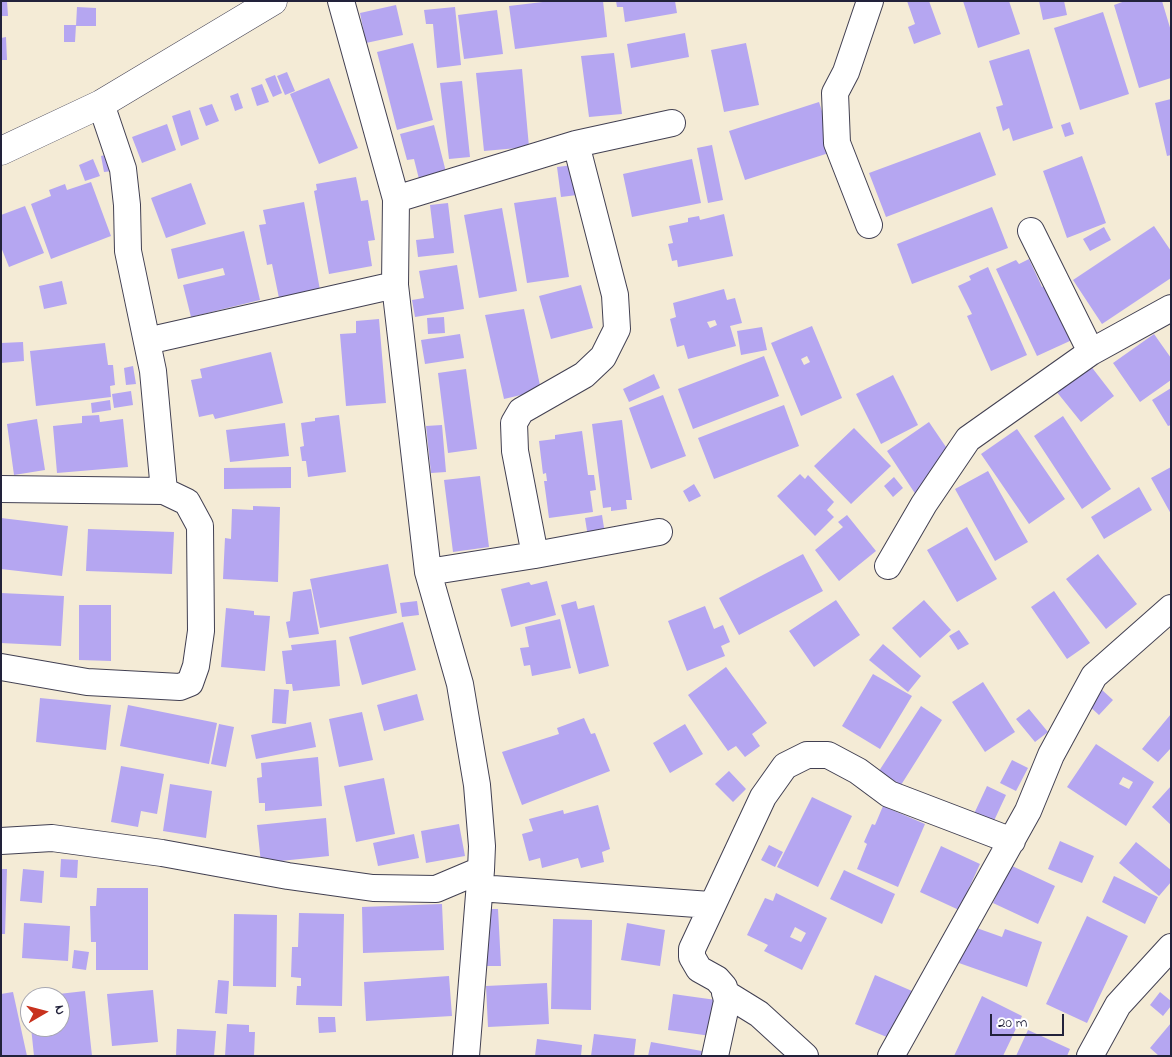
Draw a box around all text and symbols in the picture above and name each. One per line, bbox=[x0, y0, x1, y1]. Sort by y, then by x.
north arrow bbox=[20, 987, 70, 1037]
text: N bbox=[48, 1004, 70, 1016]
scale bar bbox=[992, 1004, 1066, 1036]
text: 20 m bbox=[998, 1012, 1027, 1034]

